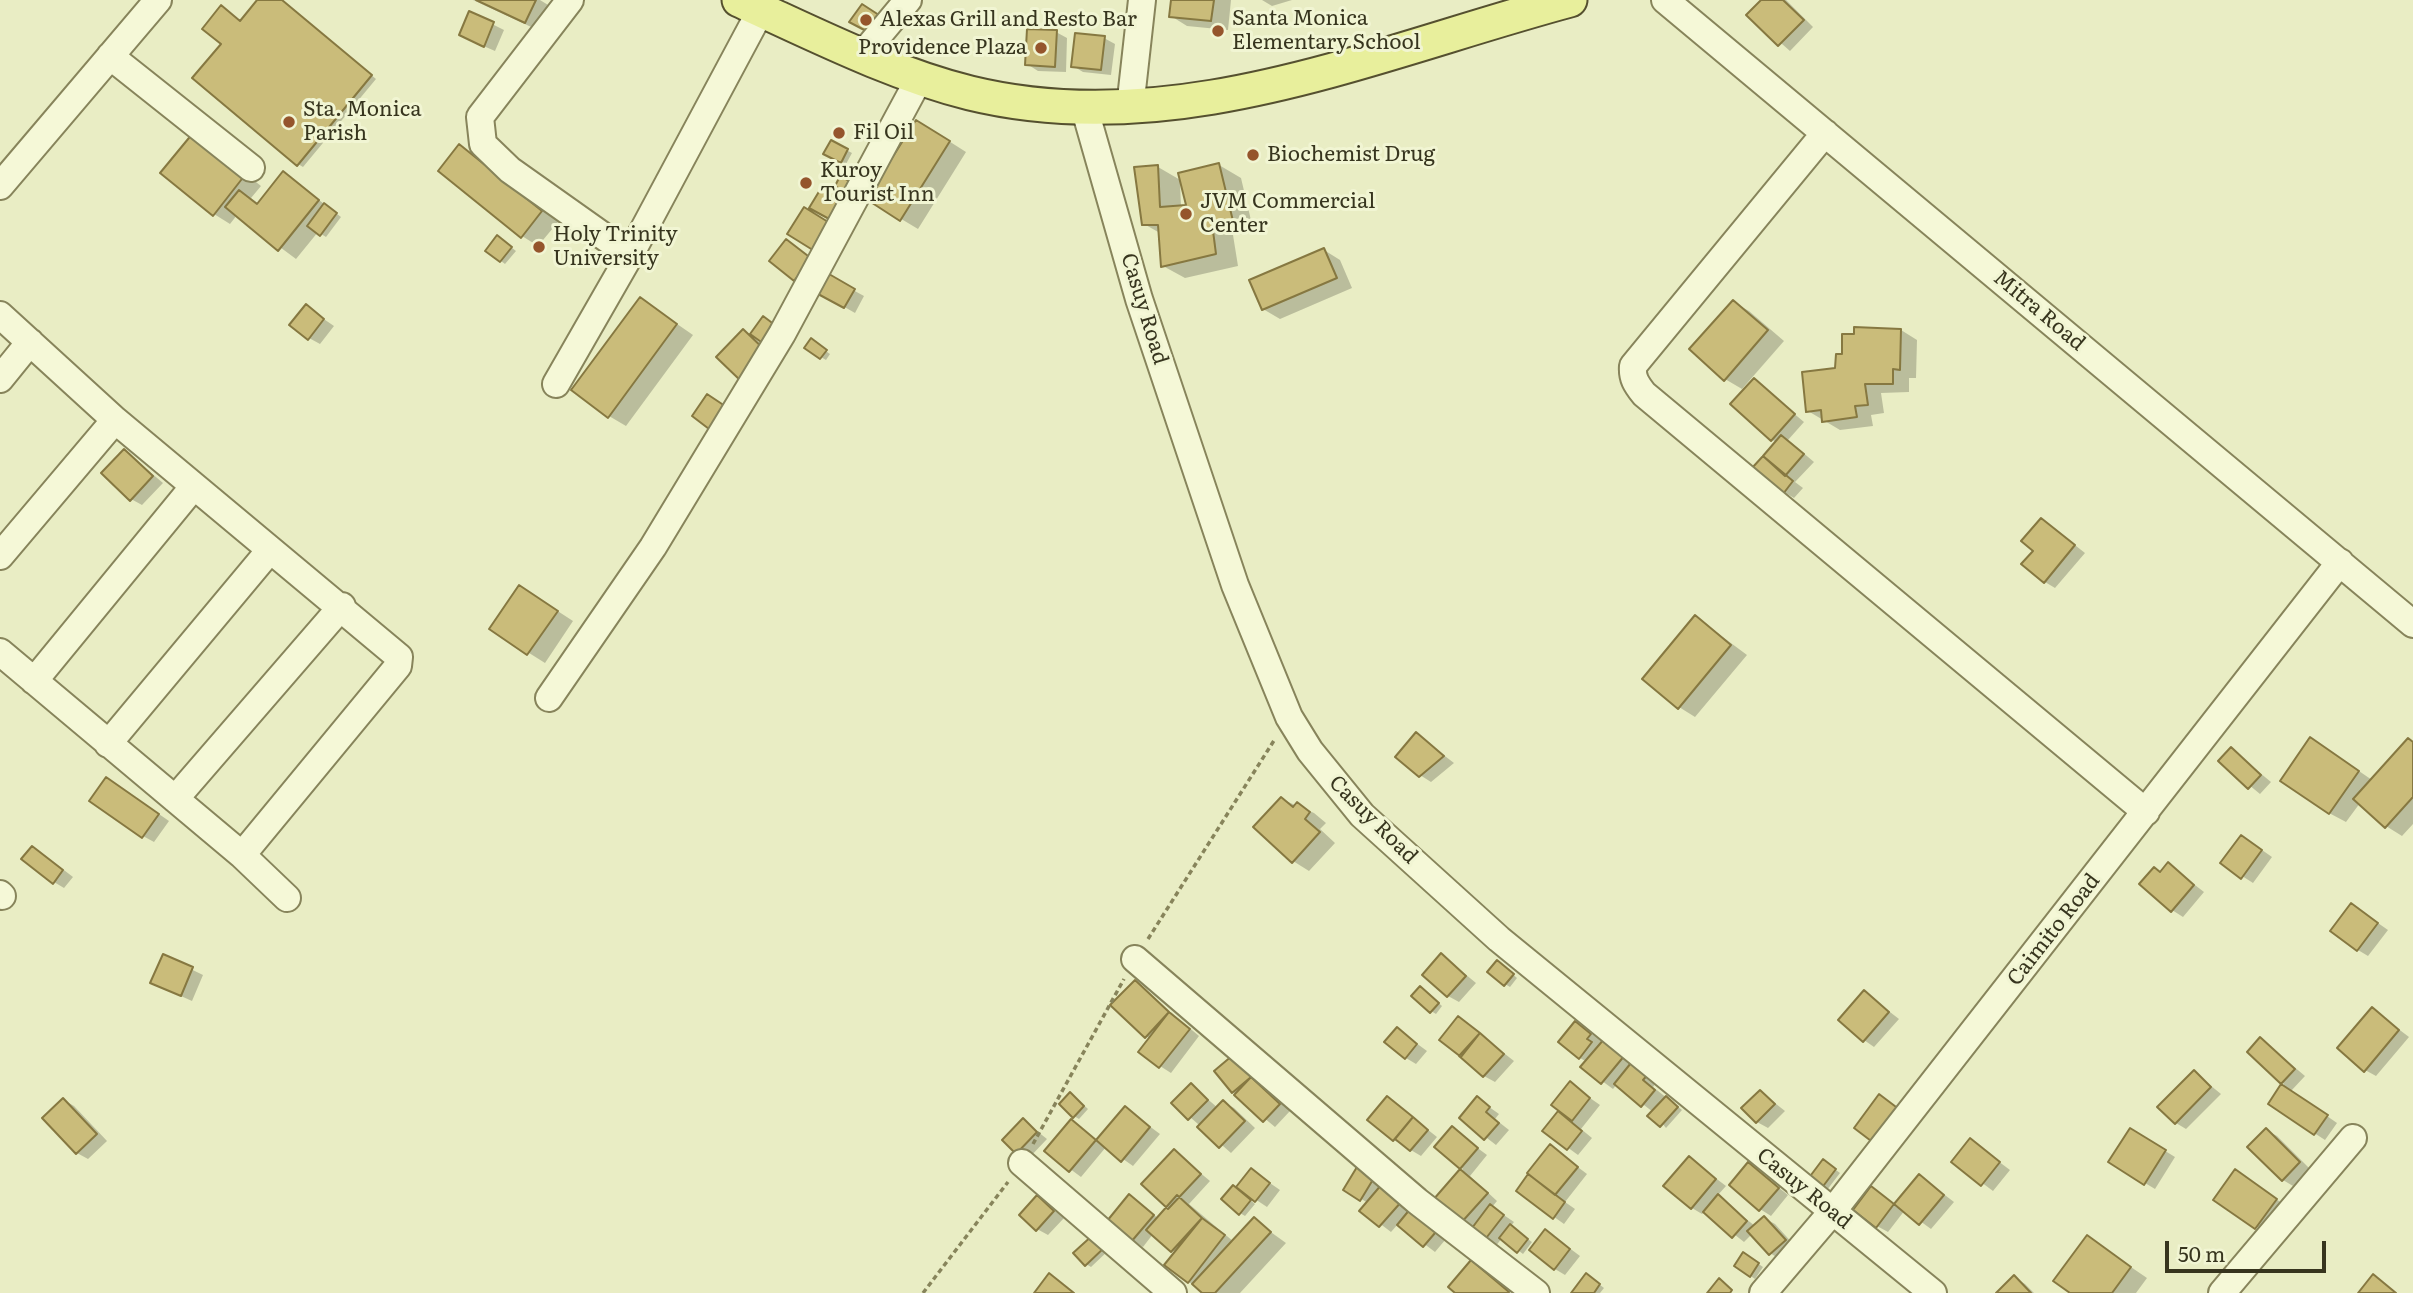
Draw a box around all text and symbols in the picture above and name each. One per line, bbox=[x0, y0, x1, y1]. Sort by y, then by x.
place label: Santa Monica Elementary School bbox=[1232, 6, 1421, 56]
place label: Alexas Grill and Resto Bar bbox=[880, 7, 1137, 33]
marker: Alexas Grill and Resto Bar bbox=[858, 12, 874, 28]
marker: Santa Monica Elementary School bbox=[1210, 23, 1226, 39]
place label: Providence Plaza bbox=[858, 35, 1027, 61]
marker: Providence Plaza bbox=[1033, 40, 1049, 56]
place label: Sta. Monica Parish bbox=[303, 97, 422, 147]
marker: Sta. Monica Parish bbox=[281, 114, 297, 130]
place label: Fil Oil bbox=[853, 120, 914, 146]
marker: Fil Oil bbox=[831, 125, 847, 141]
place label: Biochemist Drug bbox=[1267, 142, 1435, 168]
marker: Biochemist Drug bbox=[1245, 147, 1261, 163]
place label: Kuroy Tourist Inn bbox=[820, 158, 935, 208]
marker: Kuroy Tourist Inn bbox=[798, 175, 814, 191]
place label: JVM Commercial Center bbox=[1200, 189, 1375, 239]
marker: JVM Commercial Center bbox=[1178, 206, 1194, 222]
place label: Holy Trinity University bbox=[553, 222, 678, 272]
marker: Holy Trinity University bbox=[531, 239, 547, 255]
street label: Casuy Road bbox=[1115, 250, 1173, 368]
street label: Mitra Road bbox=[1988, 265, 2090, 357]
street label: Casuy Road bbox=[1323, 770, 1423, 870]
street label: Caimito Road bbox=[2002, 869, 2106, 991]
street label: Casuy Road bbox=[1751, 1143, 1857, 1235]
scale bar bbox=[2168, 1226, 2329, 1270]
text: 50 m bbox=[2178, 1237, 2225, 1268]

